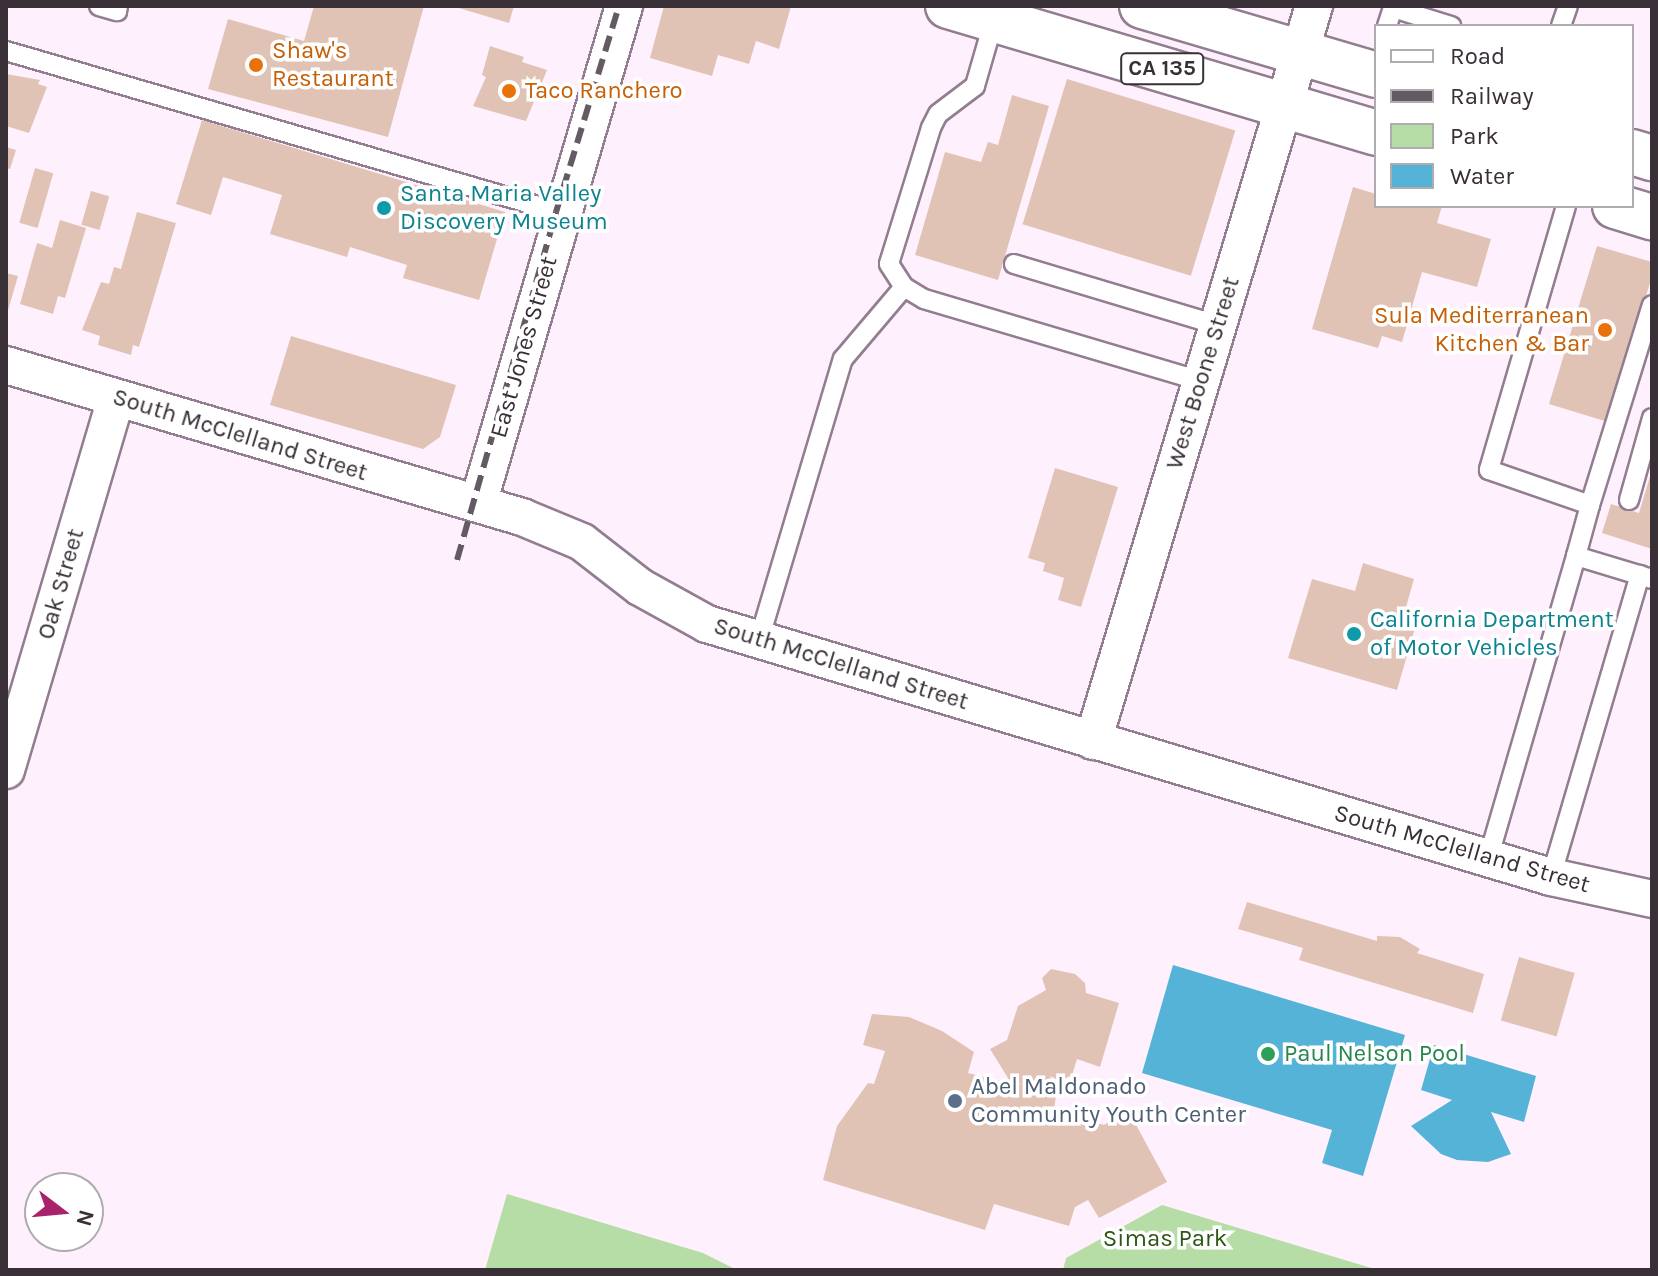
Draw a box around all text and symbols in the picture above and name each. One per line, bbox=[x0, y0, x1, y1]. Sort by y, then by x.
legend bbox=[1374, 24, 1634, 208]
place label: Shaw's Restaurant bbox=[272, 37, 394, 93]
text: Road bbox=[1450, 42, 1505, 70]
road number: CA 135 bbox=[1120, 51, 1204, 87]
marker: Shaw's Restaurant bbox=[247, 56, 265, 74]
place label: Taco Ranchero bbox=[525, 77, 683, 105]
marker: Taco Ranchero bbox=[500, 82, 518, 100]
text: Railway bbox=[1450, 82, 1534, 110]
text: Park bbox=[1450, 122, 1499, 150]
text: Water bbox=[1450, 162, 1514, 190]
place label: Santa Maria Valley Discovery Museum bbox=[400, 180, 608, 236]
marker: Santa Maria Valley Discovery Museum bbox=[375, 199, 393, 217]
street label: East Jones Street bbox=[484, 253, 564, 441]
street label: West Boone Street bbox=[1160, 273, 1246, 473]
place label: Sula Mediterranean Kitchen & Bar bbox=[1374, 302, 1589, 358]
marker: Sula Mediterranean Kitchen & Bar bbox=[1596, 321, 1614, 339]
street label: South McClelland Street bbox=[109, 383, 371, 487]
street label: Oak Street bbox=[31, 525, 91, 643]
place label: California Department of Motor Vehicles bbox=[1370, 606, 1614, 662]
street label: South McClelland Street bbox=[710, 612, 972, 716]
marker: California Department of Motor Vehicles bbox=[1345, 625, 1363, 643]
street label: South McClelland Street bbox=[1331, 799, 1593, 899]
place label: Paul Nelson Pool bbox=[1284, 1040, 1465, 1068]
marker: Paul Nelson Pool bbox=[1259, 1045, 1277, 1063]
place label: Abel Maldonado Community Youth Center bbox=[971, 1073, 1246, 1129]
marker: Abel Maldonado Community Youth Center bbox=[946, 1092, 964, 1110]
north arrow bbox=[24, 1172, 104, 1252]
text: N bbox=[70, 1207, 100, 1229]
park label: Simas Park bbox=[1103, 1225, 1227, 1253]

